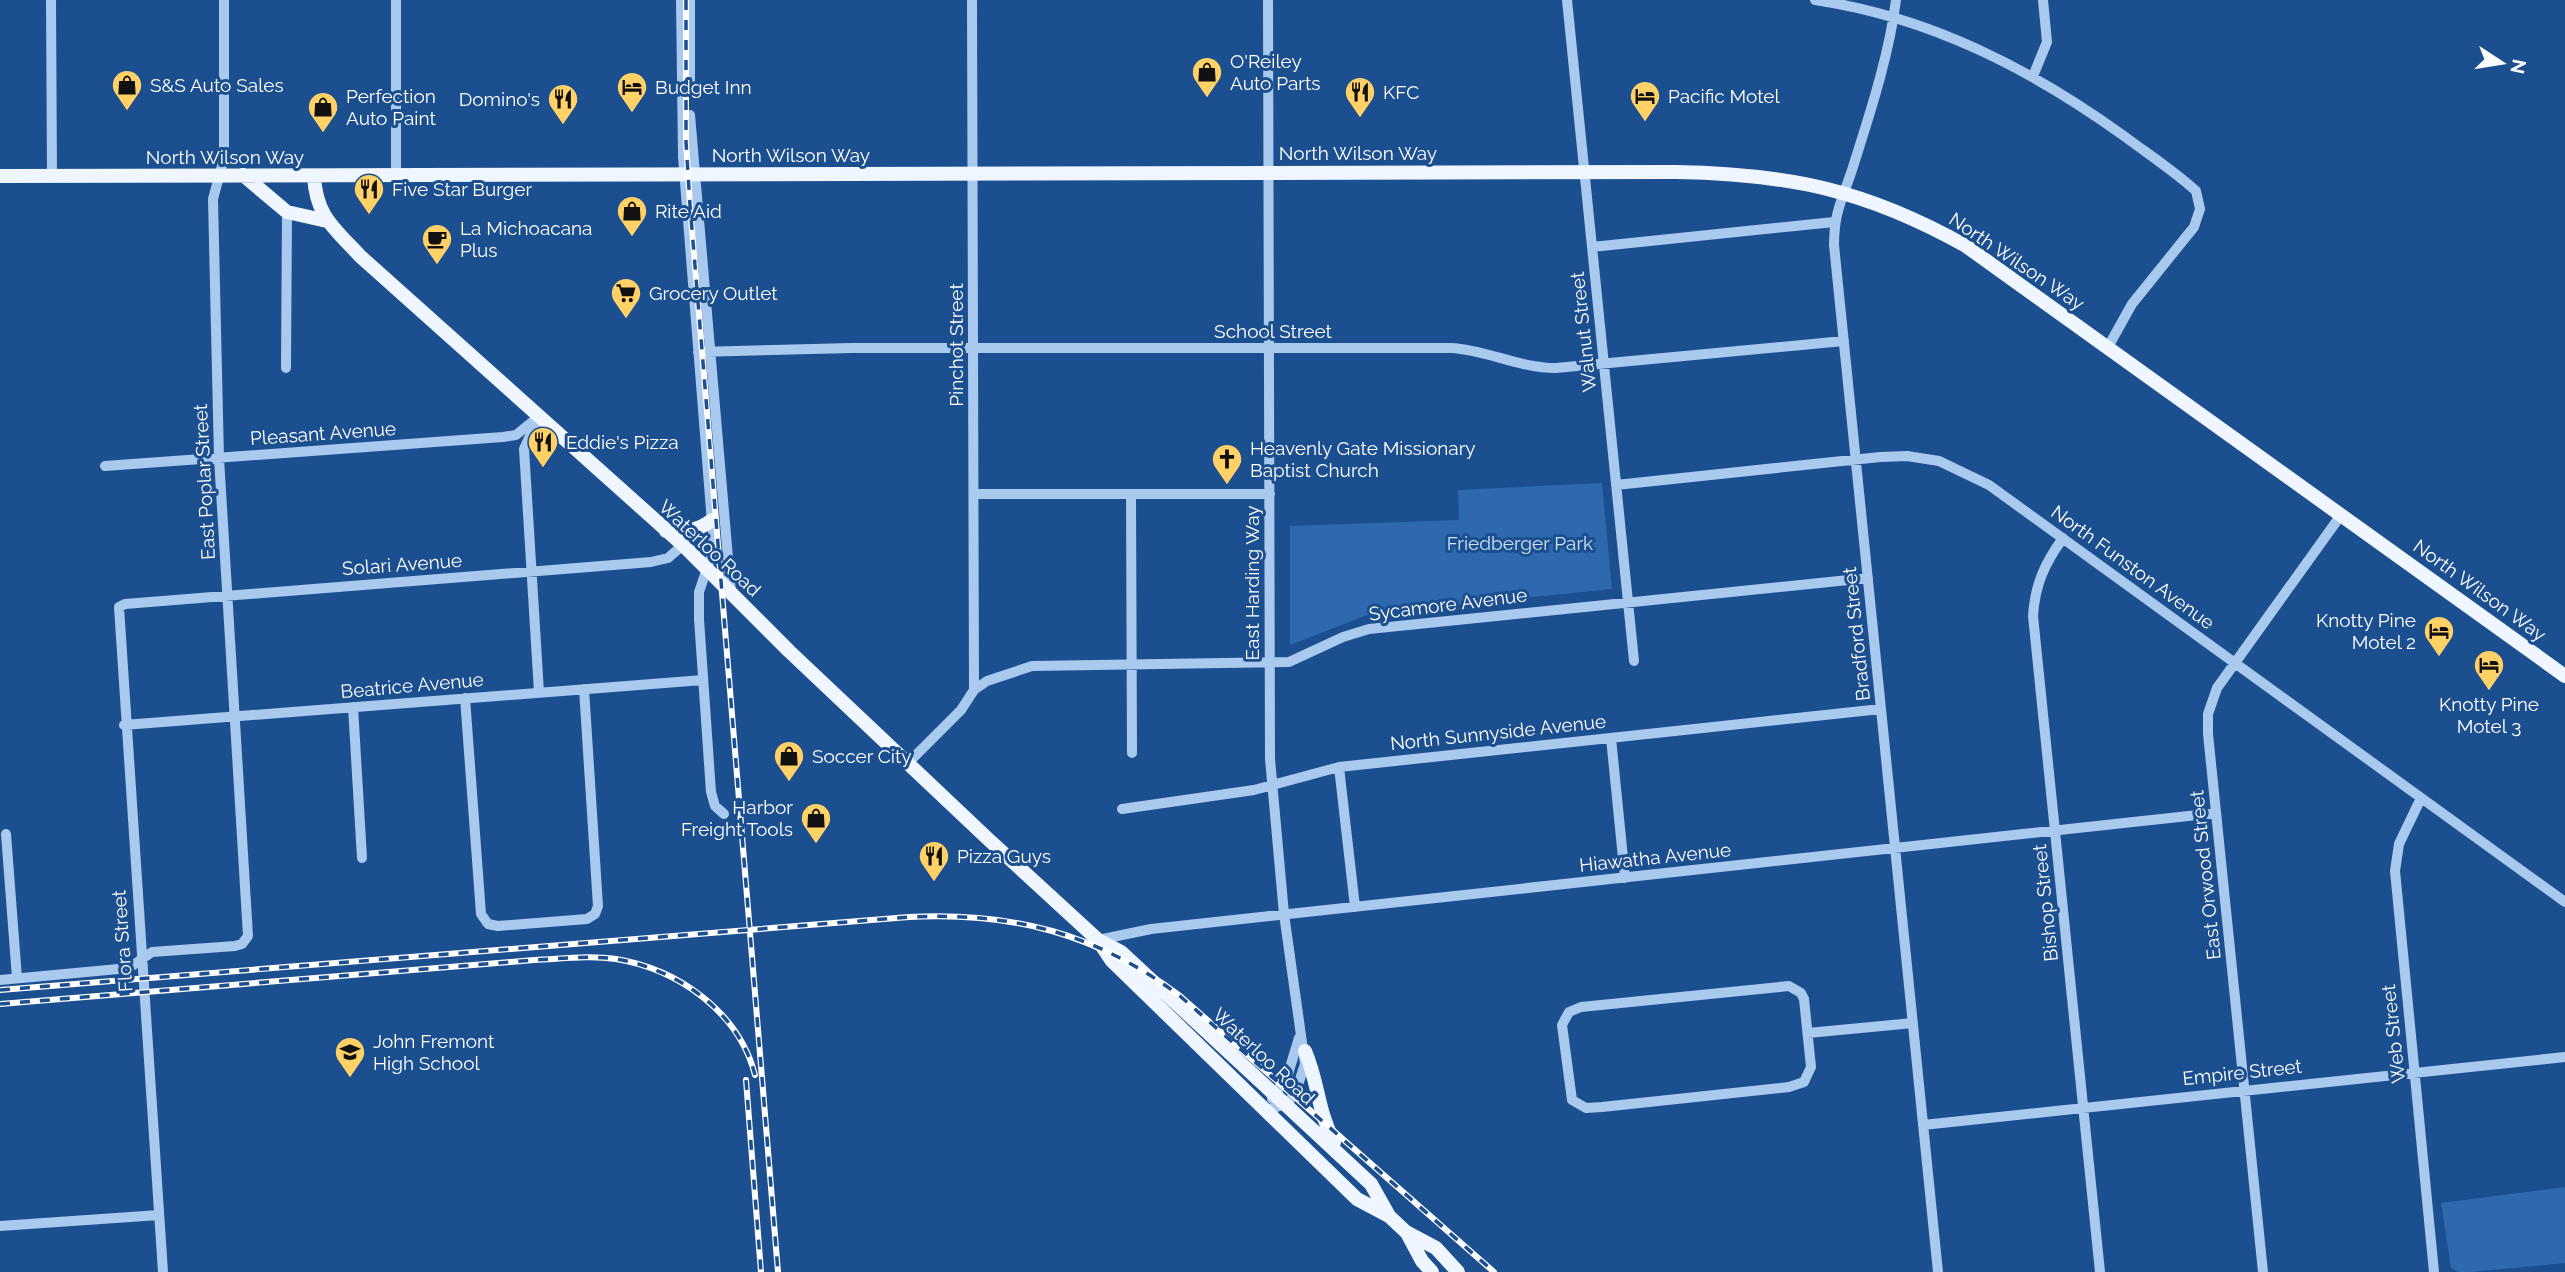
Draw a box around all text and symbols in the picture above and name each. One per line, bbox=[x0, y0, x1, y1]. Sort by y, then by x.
north arrow bbox=[2467, 28, 2537, 98]
place label: O'Reiley Auto Parts bbox=[1230, 50, 1321, 94]
shop icon: O'Reiley Auto Parts bbox=[1190, 55, 1224, 99]
text: N bbox=[2506, 57, 2531, 76]
shop icon: S&S Auto Sales bbox=[110, 68, 144, 112]
hotel icon: Budget Inn bbox=[615, 70, 649, 114]
place label: S&S Auto Sales bbox=[150, 74, 284, 96]
restaurant icon: KFC bbox=[1343, 75, 1377, 119]
place label: Budget Inn bbox=[655, 76, 752, 98]
hotel icon: Pacific Motel bbox=[1628, 79, 1662, 123]
place label: KFC bbox=[1383, 81, 1419, 103]
restaurant icon: Domino's bbox=[546, 82, 580, 126]
place label: Perfection Auto Paint bbox=[346, 85, 436, 129]
place label: Pacific Motel bbox=[1668, 85, 1781, 107]
place label: Domino's bbox=[459, 88, 540, 110]
shop icon: Perfection Auto Paint bbox=[306, 90, 340, 134]
street label: North Wilson Way bbox=[1279, 142, 1437, 164]
street label: North Wilson Way bbox=[712, 144, 870, 166]
street label: North Wilson Way bbox=[146, 146, 304, 168]
restaurant icon: Five Star Burger bbox=[352, 172, 386, 216]
place label: Five Star Burger bbox=[392, 178, 533, 200]
shop icon: Rite Aid bbox=[615, 194, 649, 238]
place label: Rite Aid bbox=[655, 200, 722, 222]
street label: North Wilson Way bbox=[1945, 208, 2089, 314]
place label: La Michoacana Plus bbox=[460, 217, 592, 261]
cafe icon: La Michoacana Plus bbox=[420, 222, 454, 266]
street label: Walnut Street bbox=[1566, 270, 1600, 393]
supermarket icon: Grocery Outlet bbox=[609, 276, 643, 320]
place label: Grocery Outlet bbox=[649, 282, 778, 304]
street label: Pinchot Street bbox=[945, 283, 967, 407]
street label: School Street bbox=[1214, 320, 1333, 342]
street label: East Poplar Street bbox=[189, 403, 219, 561]
street label: Pleasant Avenue bbox=[249, 417, 397, 449]
restaurant icon: Eddie's Pizza bbox=[526, 425, 560, 469]
place label: Eddie's Pizza bbox=[566, 431, 679, 453]
place label: Heavenly Gate Missionary Baptist Church bbox=[1250, 437, 1476, 481]
church icon: Heavenly Gate Missionary Baptist Church bbox=[1210, 442, 1244, 486]
street label: Waterloo Road bbox=[654, 495, 766, 601]
street label: North Funston Avenue bbox=[2047, 500, 2219, 634]
street label: East Harding Way bbox=[1241, 505, 1263, 661]
park label: Friedberger Park bbox=[1447, 532, 1593, 554]
street label: North Wilson Way bbox=[2410, 535, 2550, 645]
street label: Solari Avenue bbox=[341, 549, 463, 579]
street label: Bradford Street bbox=[1838, 565, 1874, 702]
street label: Sycamore Avenue bbox=[1368, 583, 1528, 625]
place label: Knotty Pine Motel 2 bbox=[2316, 609, 2416, 653]
hotel icon: Knotty Pine Motel 2 bbox=[2422, 614, 2456, 658]
hotel icon: Knotty Pine Motel 3 bbox=[2472, 648, 2506, 692]
street label: Beatrice Avenue bbox=[339, 668, 485, 702]
place label: Knotty Pine Motel 3 bbox=[2439, 693, 2539, 737]
street label: North Sunnyside Avenue bbox=[1389, 710, 1607, 754]
shop icon: Soccer City bbox=[772, 739, 806, 783]
place label: Soccer City bbox=[812, 745, 912, 767]
street label: East Orwood Street bbox=[2185, 789, 2225, 961]
place label: Harbor Freight Tools bbox=[681, 796, 793, 840]
shop icon: Harbor Freight Tools bbox=[799, 801, 833, 845]
street label: Hiawatha Avenue bbox=[1578, 838, 1732, 876]
restaurant icon: Pizza Guys bbox=[917, 839, 951, 883]
street label: Bishop Street bbox=[2028, 843, 2062, 963]
place label: Pizza Guys bbox=[957, 845, 1051, 867]
street label: Flora Street bbox=[107, 889, 137, 993]
street label: Web Street bbox=[2377, 983, 2409, 1084]
street label: Waterloo Road bbox=[1208, 1003, 1320, 1109]
place label: John Fremont High School bbox=[373, 1030, 495, 1074]
school or university icon: John Fremont High School bbox=[333, 1035, 367, 1079]
street label: Empire Street bbox=[2181, 1055, 2303, 1089]

